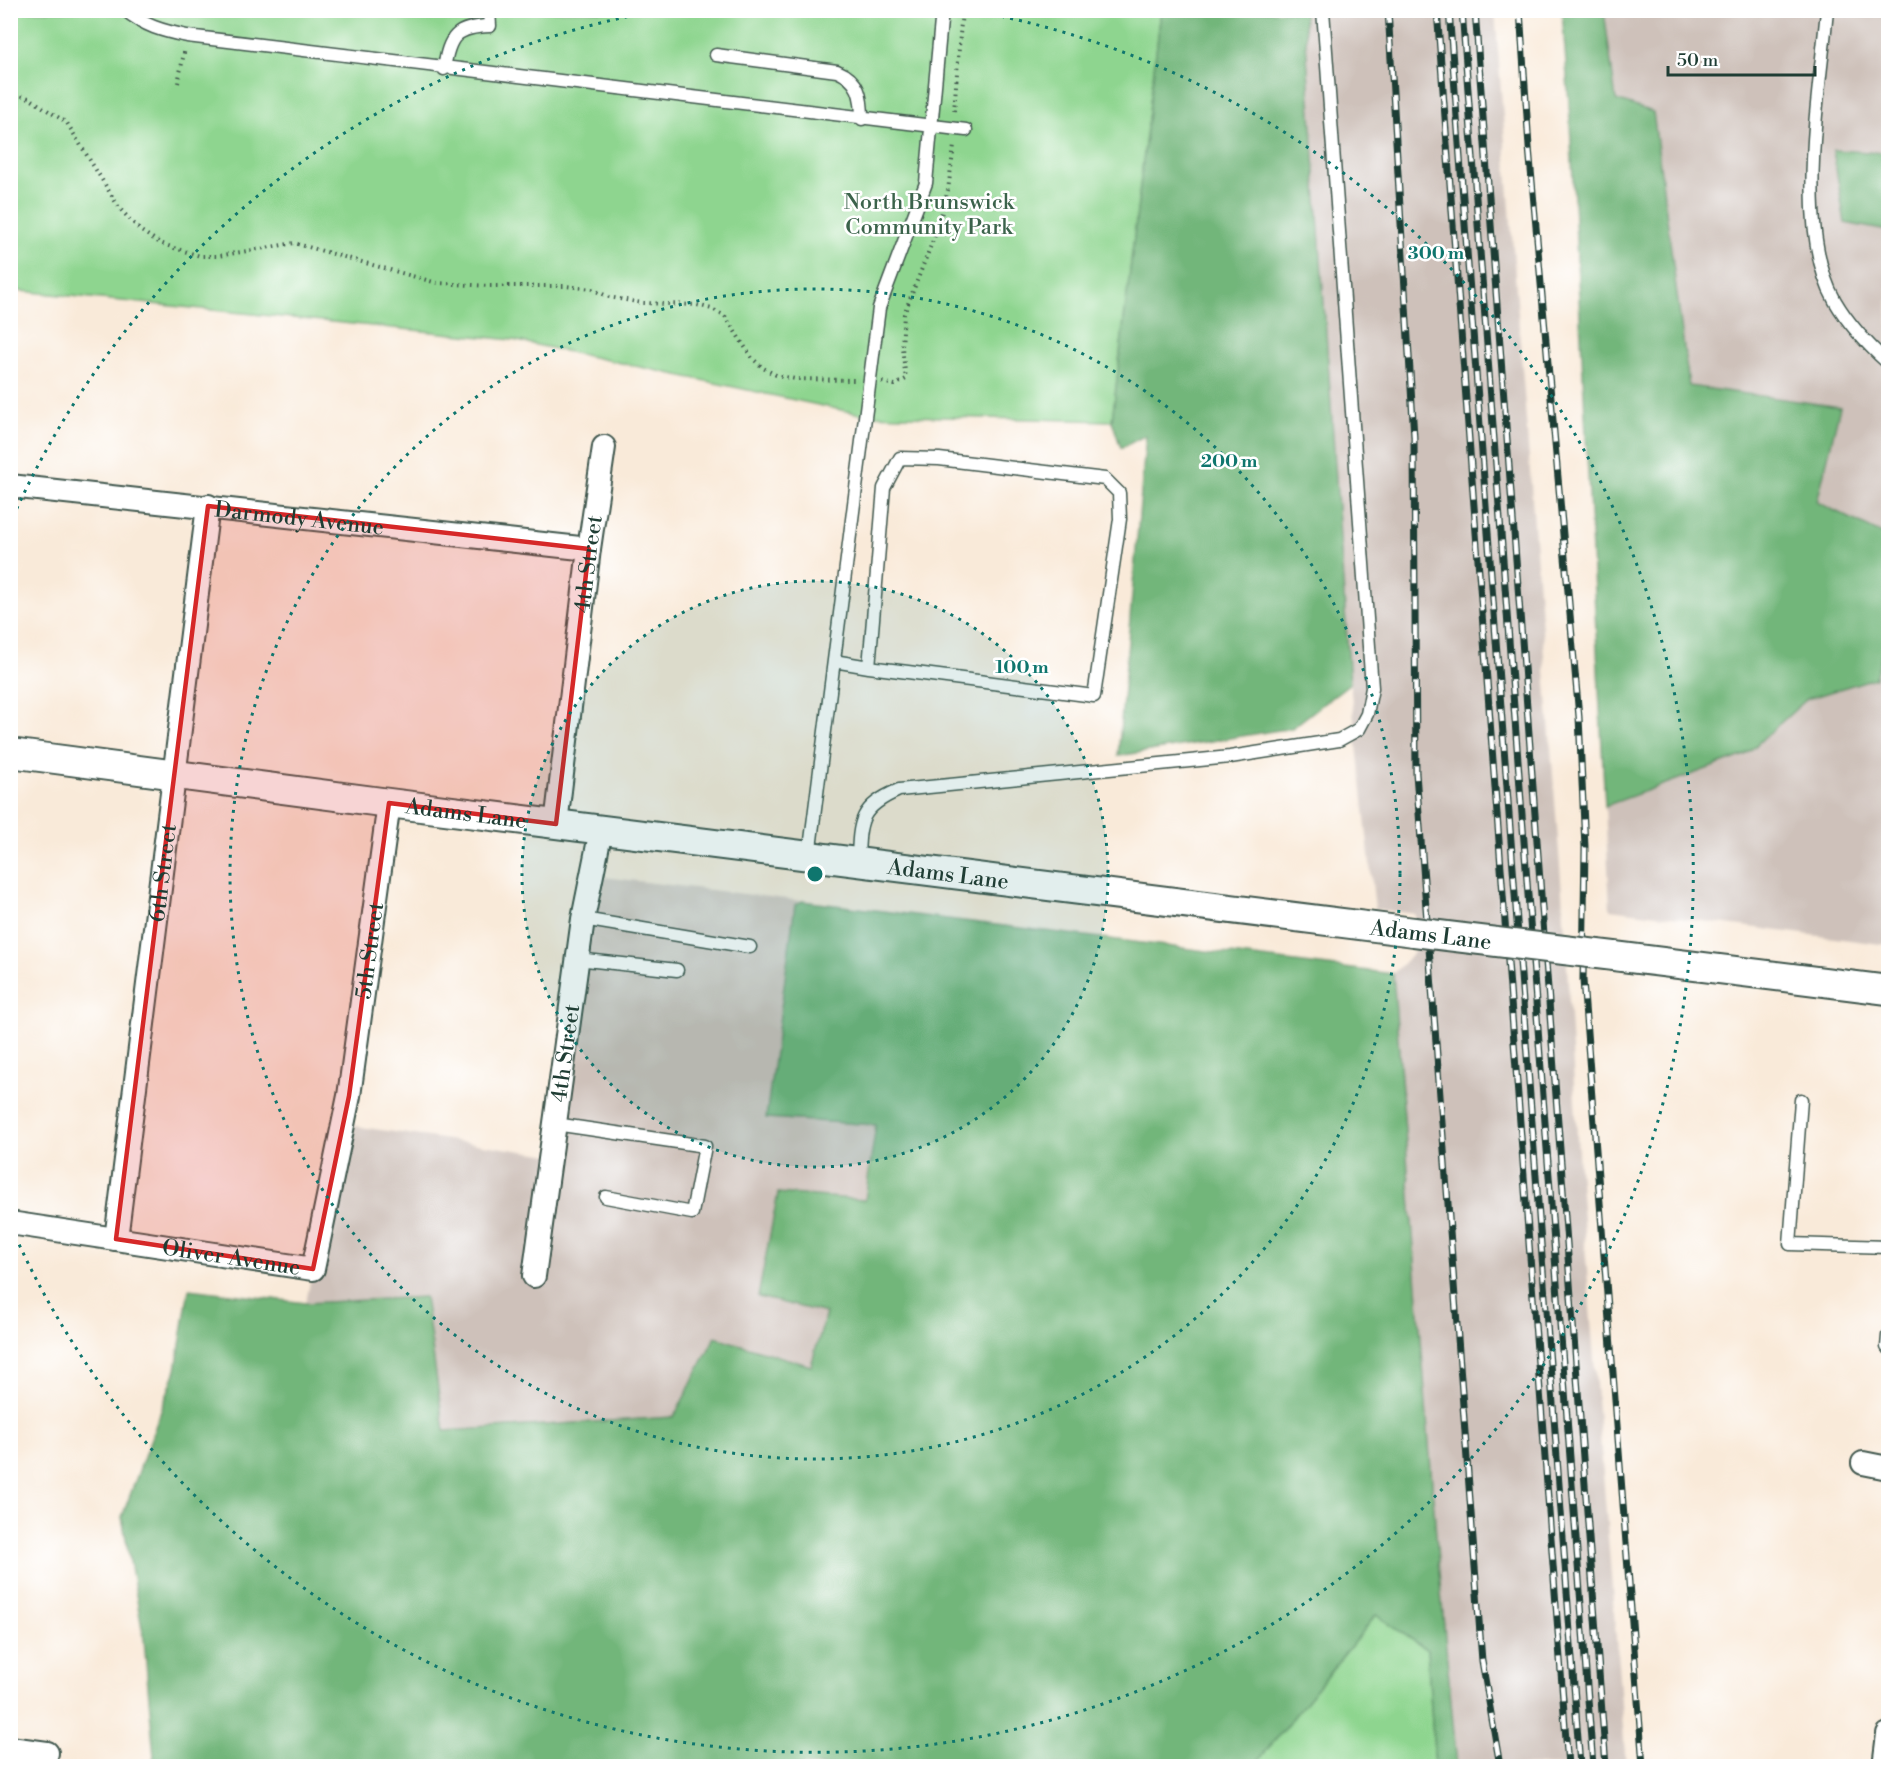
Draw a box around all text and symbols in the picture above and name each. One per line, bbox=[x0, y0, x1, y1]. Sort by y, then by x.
scale bar bbox=[1668, 39, 1815, 77]
text: 50 m bbox=[1677, 49, 1719, 72]
park label: North Brunswick Community Park bbox=[844, 189, 1016, 241]
text: 300 m bbox=[1408, 242, 1465, 265]
text: 200 m bbox=[1201, 450, 1258, 473]
street label: Darmody Avenue bbox=[213, 496, 385, 542]
street label: 4th Street bbox=[569, 513, 609, 615]
text: 100 m bbox=[995, 656, 1049, 679]
street label: Adams Lane bbox=[403, 793, 528, 835]
street label: 6th Street bbox=[144, 822, 183, 924]
street label: Adams Lane bbox=[885, 854, 1010, 896]
centre of rings bbox=[805, 864, 825, 884]
street label: 5th Street bbox=[350, 900, 390, 1001]
street label: Adams Lane bbox=[1368, 915, 1493, 956]
street label: 4th Street bbox=[546, 1002, 586, 1104]
street label: Oliver Avenue bbox=[160, 1234, 302, 1282]

